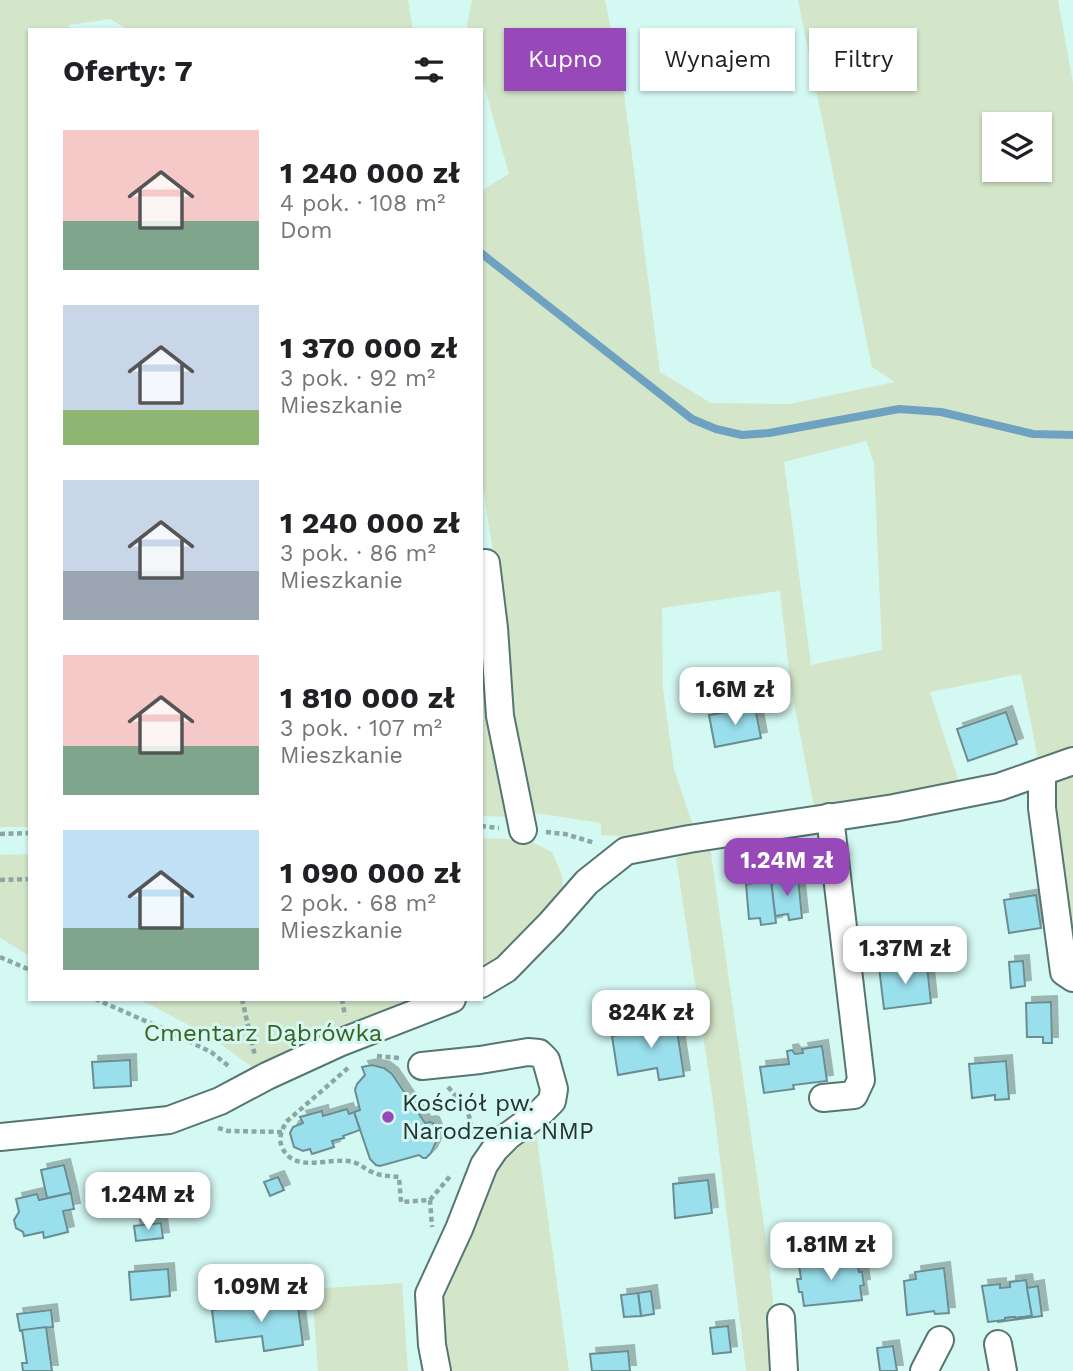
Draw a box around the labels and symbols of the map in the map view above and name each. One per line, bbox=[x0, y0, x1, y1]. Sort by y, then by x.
pin: 1.6M zł bbox=[670, 668, 800, 727]
pin: 1.24M zł bbox=[715, 838, 859, 898]
pin: 1.37M zł bbox=[833, 926, 977, 986]
pin: 824K zł bbox=[586, 990, 716, 1050]
park label: Cmentarz Dąbrówka bbox=[144, 1019, 382, 1047]
place label: Kościół pw. Narodzenia NMP bbox=[402, 1089, 594, 1145]
marker: Kościół pw. Narodzenia NMP bbox=[380, 1109, 396, 1125]
pin: 1.24M zł bbox=[76, 1172, 220, 1232]
pin: 1.81M zł bbox=[759, 1222, 903, 1282]
pin: 1.09M zł bbox=[189, 1264, 333, 1324]

